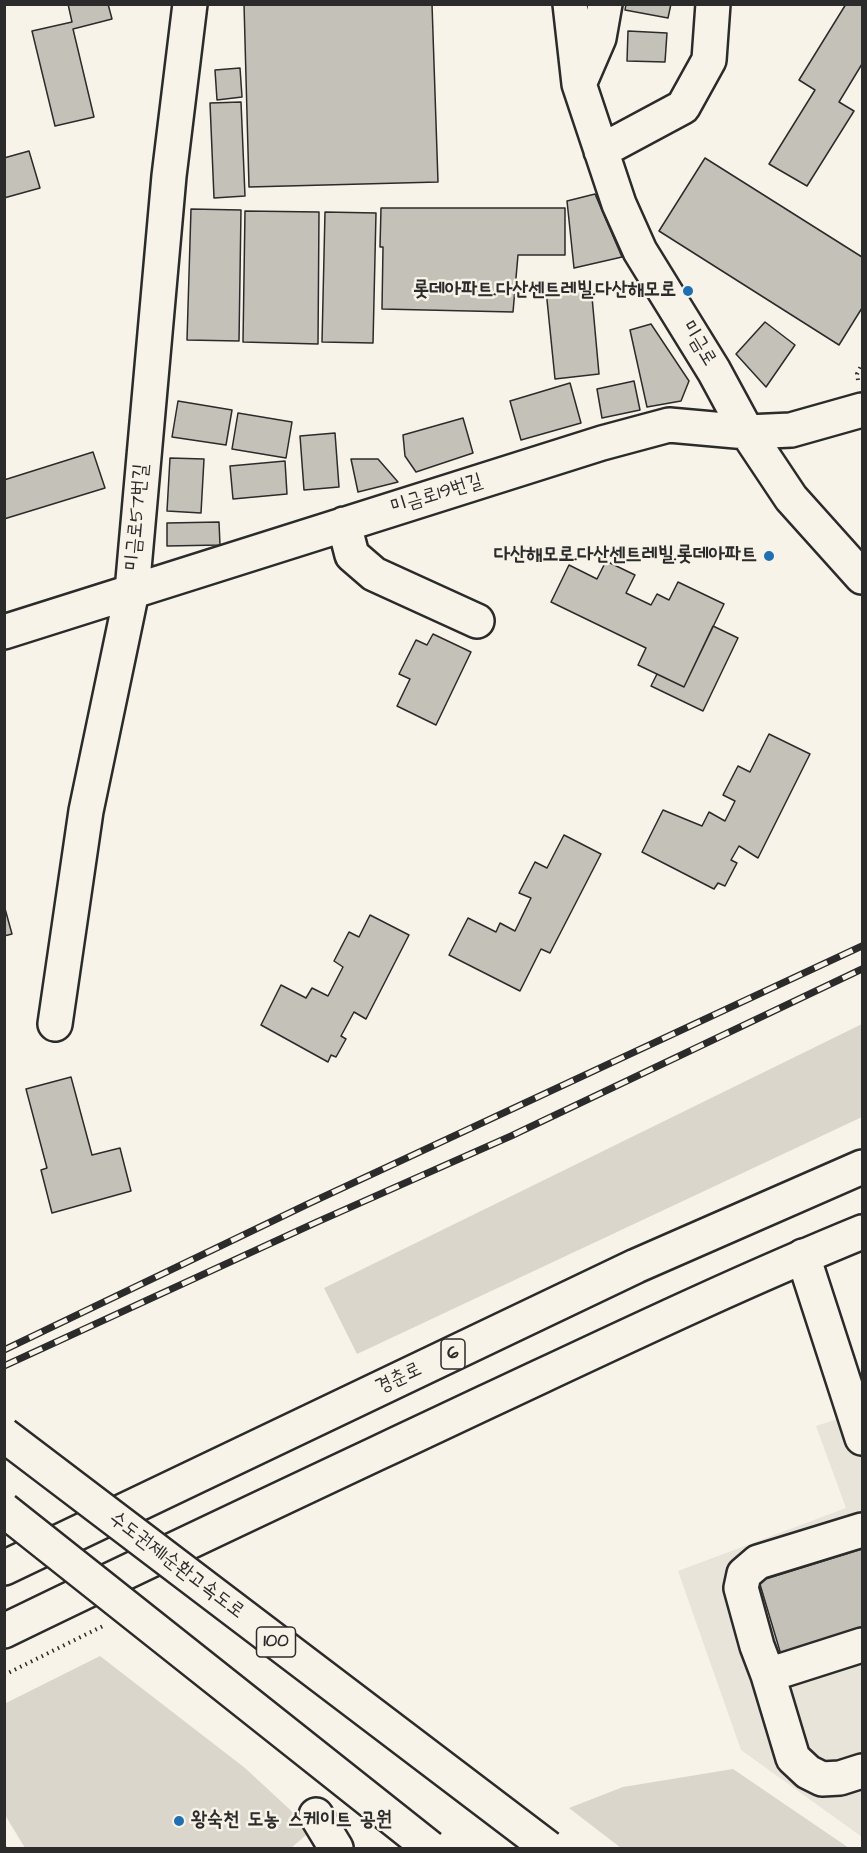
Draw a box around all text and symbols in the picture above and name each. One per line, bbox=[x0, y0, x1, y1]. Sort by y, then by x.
place label: 롯데아파트.다산센트레빌.다산해모로 bbox=[413, 279, 676, 303]
marker: 롯데아파트.다산센트레빌.다산해모로 bbox=[681, 284, 695, 298]
street label: 미금로 bbox=[675, 317, 721, 371]
street label: 미금로57번길 bbox=[121, 463, 155, 571]
street label: 미금로19번길 bbox=[388, 470, 486, 520]
place label: 다산해모로.다산센트레빌.롯데아파트 bbox=[494, 544, 757, 568]
marker: 다산해모로.다산센트레빌.롯데아파트 bbox=[762, 549, 776, 563]
road number: 6 bbox=[441, 1339, 465, 1369]
street label: 경춘로 bbox=[372, 1358, 426, 1400]
street label: 수도권제1순환고속도로 bbox=[103, 1507, 249, 1625]
road number: 100 bbox=[256, 1627, 296, 1657]
place label: 왕숙천 도농 스케이트 공원 bbox=[191, 1809, 392, 1833]
marker: 왕숙천 도농 스케이트 공원 bbox=[172, 1814, 186, 1828]

